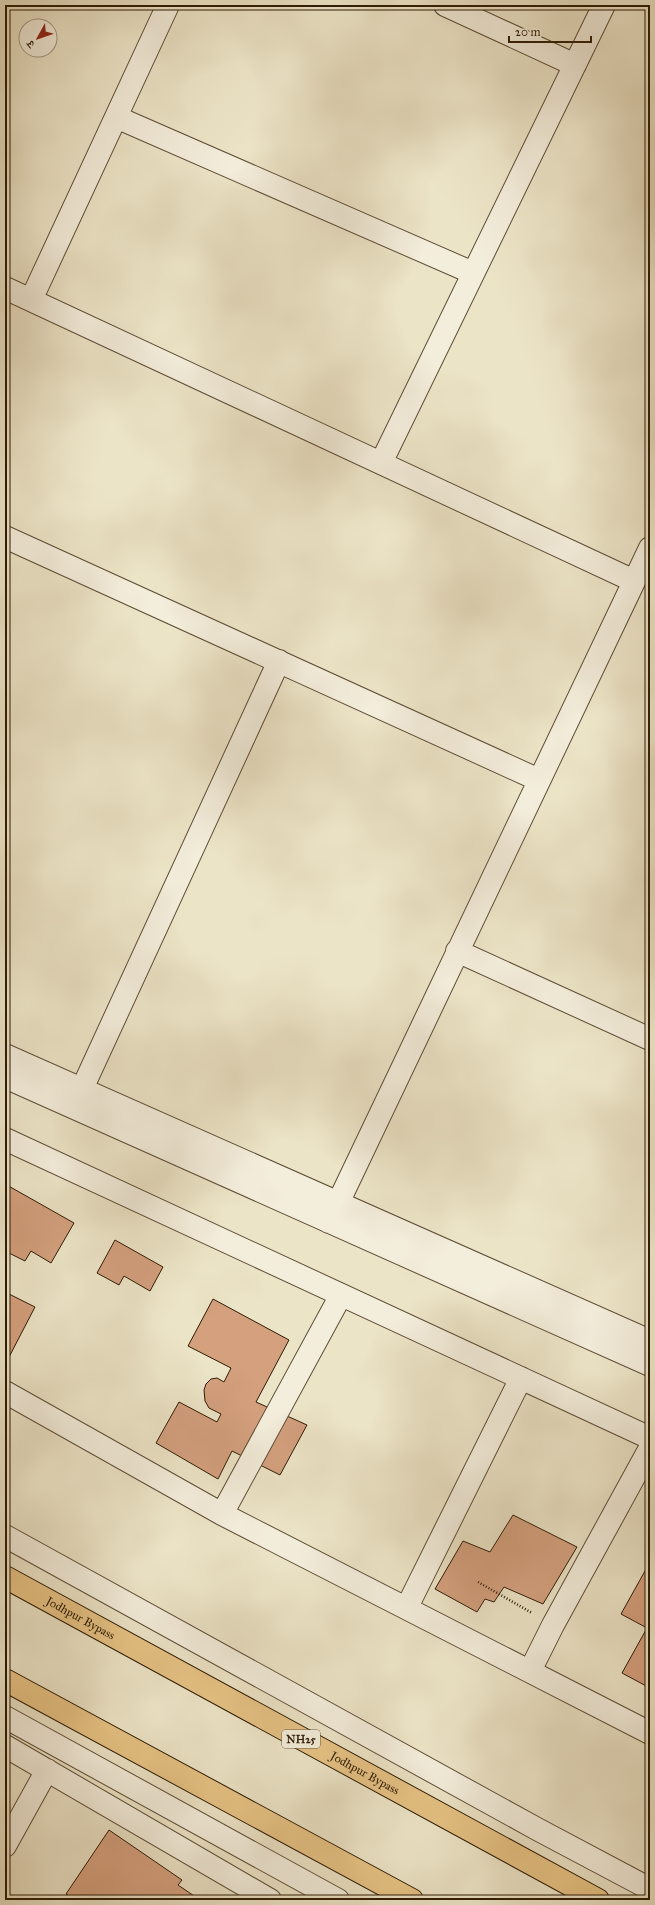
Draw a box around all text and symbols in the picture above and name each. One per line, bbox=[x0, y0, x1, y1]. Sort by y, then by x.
north arrow bbox=[18, 18, 58, 58]
scale bar bbox=[509, 18, 591, 44]
text: 20 m bbox=[515, 25, 541, 39]
text: उ bbox=[23, 37, 38, 51]
street label: Jodhpur Bypass bbox=[41, 1593, 117, 1643]
road number: NH25 bbox=[282, 1730, 320, 1748]
street label: Jodhpur Bypass bbox=[326, 1748, 402, 1798]

